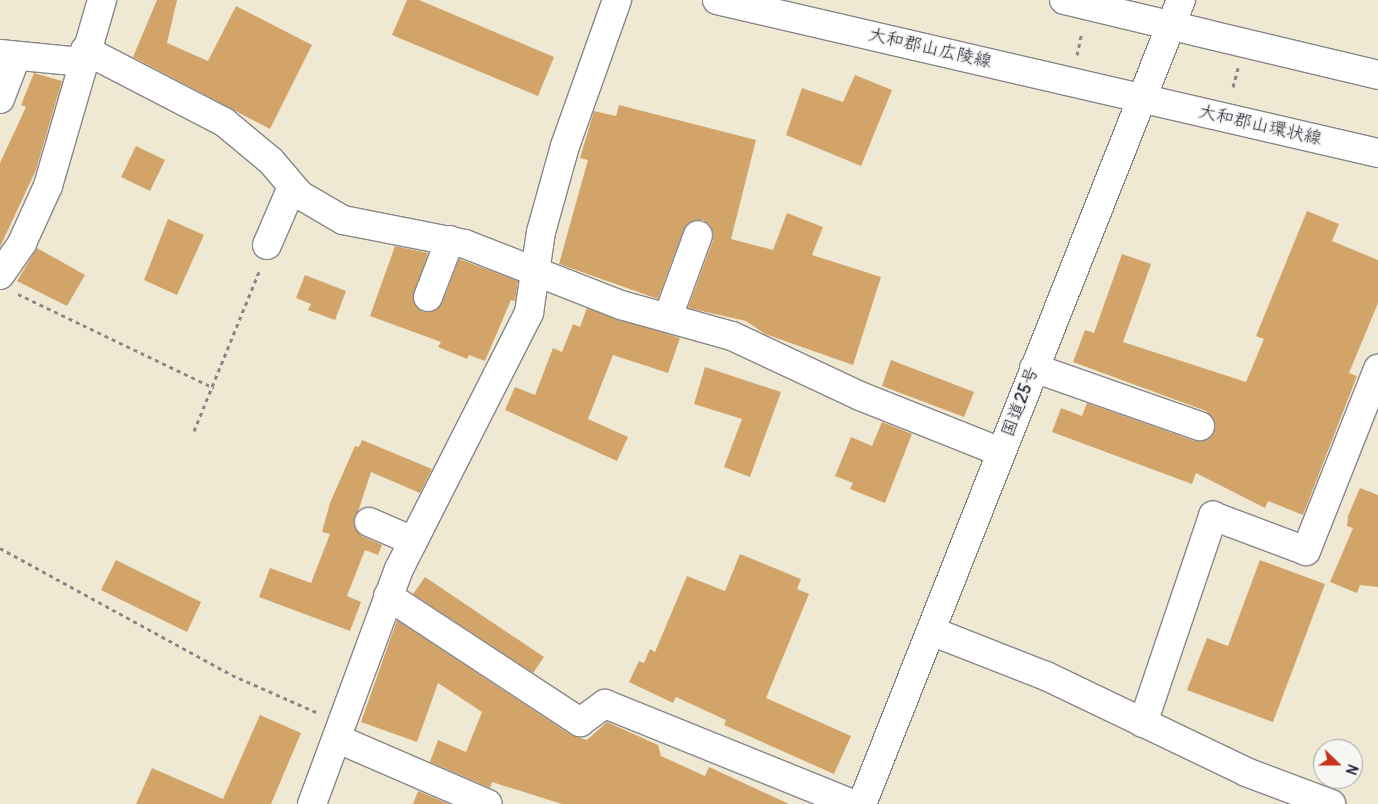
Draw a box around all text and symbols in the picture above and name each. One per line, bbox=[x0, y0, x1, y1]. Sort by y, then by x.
street label: 大和郡山広陵線 bbox=[866, 24, 994, 74]
street label: 大和郡山環状線 bbox=[1196, 101, 1324, 151]
street label: 国道25号 bbox=[998, 364, 1044, 440]
north arrow bbox=[1313, 739, 1363, 789]
text: N bbox=[1342, 762, 1361, 777]

